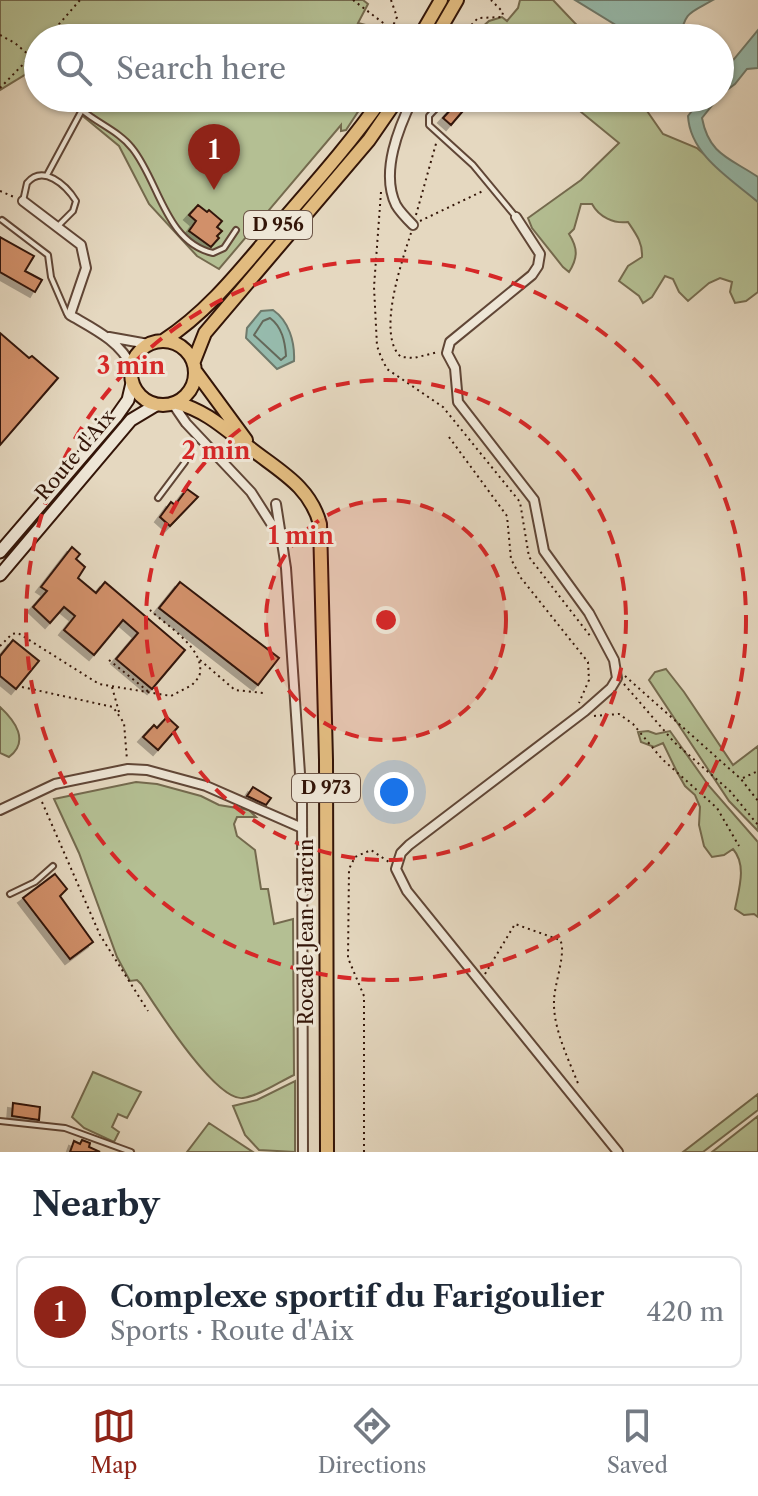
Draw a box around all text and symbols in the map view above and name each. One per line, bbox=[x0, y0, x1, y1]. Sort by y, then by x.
search box bbox=[24, 24, 734, 112]
icon: search bbox=[52, 46, 96, 90]
text: Search here bbox=[116, 50, 286, 87]
pin: 1 bbox=[188, 124, 240, 190]
road number: D 956 bbox=[244, 211, 312, 239]
text: 3 min bbox=[97, 351, 166, 380]
street label: Route d'Aix bbox=[30, 405, 120, 505]
text: 2 min bbox=[181, 436, 251, 465]
text: 1 min bbox=[268, 521, 334, 550]
centre of rings bbox=[372, 606, 400, 634]
your location bbox=[374, 772, 414, 812]
road number: D 973 bbox=[292, 774, 360, 802]
street label: Rocade Jean Garcin bbox=[294, 838, 318, 1025]
text: Nearby bbox=[32, 1183, 160, 1225]
text: Complexe sportif du Farigoulier bbox=[110, 1278, 604, 1315]
text: 1 bbox=[54, 1296, 66, 1328]
text: 420 m bbox=[646, 1296, 724, 1328]
text: Sports · Route d'Aix bbox=[110, 1315, 354, 1347]
tab: Map bbox=[90, 1404, 137, 1479]
tab: Directions bbox=[318, 1404, 426, 1479]
tab: Saved bbox=[607, 1404, 668, 1479]

